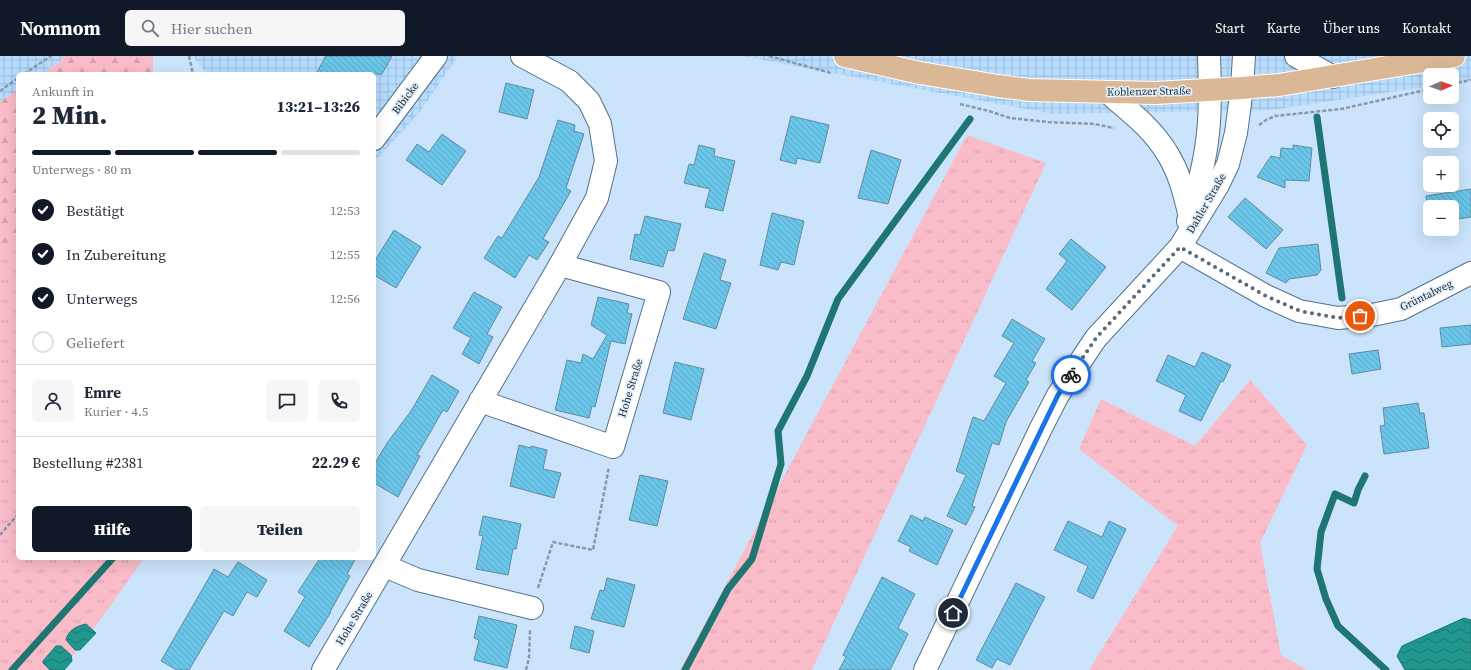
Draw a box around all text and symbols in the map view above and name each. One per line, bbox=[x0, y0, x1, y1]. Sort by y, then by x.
search box bbox=[125, 10, 405, 46]
text: Nomnom bbox=[20, 15, 101, 41]
icon: search bbox=[139, 17, 161, 39]
text: Hier suchen bbox=[171, 18, 253, 39]
text: Start bbox=[1215, 18, 1245, 38]
text: Karte bbox=[1267, 18, 1301, 38]
text: Über uns bbox=[1323, 18, 1380, 38]
text: Kontakt bbox=[1402, 18, 1451, 38]
north arrow bbox=[1423, 68, 1459, 104]
map controls bbox=[1423, 68, 1459, 236]
street label: Bibicke bbox=[389, 79, 422, 117]
text: Ankunft in bbox=[32, 83, 94, 100]
street label: Koblenzer Straße bbox=[1107, 83, 1192, 100]
text: 13:21–13:26 bbox=[277, 96, 360, 117]
text: 2 Min. bbox=[32, 97, 107, 133]
button: locate bbox=[1423, 112, 1459, 148]
button: + bbox=[1423, 156, 1459, 192]
text: Unterwegs · 80 m bbox=[32, 161, 132, 178]
street label: Dahler Straße bbox=[1183, 170, 1230, 236]
icon: check bbox=[32, 199, 54, 221]
text: Bestätigt bbox=[66, 200, 124, 221]
button: − bbox=[1423, 200, 1459, 236]
text: 12:53 bbox=[330, 202, 360, 219]
icon: check bbox=[32, 243, 54, 265]
text: In Zubereitung bbox=[66, 244, 166, 265]
text: 12:55 bbox=[330, 246, 360, 263]
street label: Grüntalweg bbox=[1397, 276, 1455, 315]
icon: check bbox=[32, 287, 54, 309]
text: Unterwegs bbox=[66, 288, 138, 309]
text: 12:56 bbox=[330, 290, 360, 307]
pin bbox=[1343, 299, 1377, 333]
icon: bag bbox=[1349, 305, 1371, 327]
text: Geliefert bbox=[66, 332, 124, 353]
courier bbox=[1051, 355, 1091, 395]
street label: Hohe Straße bbox=[614, 357, 647, 419]
icon: bike bbox=[1060, 364, 1082, 386]
button: person bbox=[32, 380, 74, 422]
button: chat bbox=[266, 380, 308, 422]
button: phone bbox=[318, 380, 360, 422]
text: Emre bbox=[84, 382, 121, 403]
text: Kurier · 4.5 bbox=[84, 403, 148, 420]
text: Bestellung #2381 bbox=[32, 452, 144, 473]
text: 22.29 € bbox=[312, 452, 360, 473]
button: Hilfe bbox=[32, 506, 192, 552]
button: Teilen bbox=[200, 506, 360, 552]
street label: Hohe Straße bbox=[332, 588, 377, 648]
pin bbox=[936, 596, 970, 630]
icon: home bbox=[942, 602, 964, 624]

